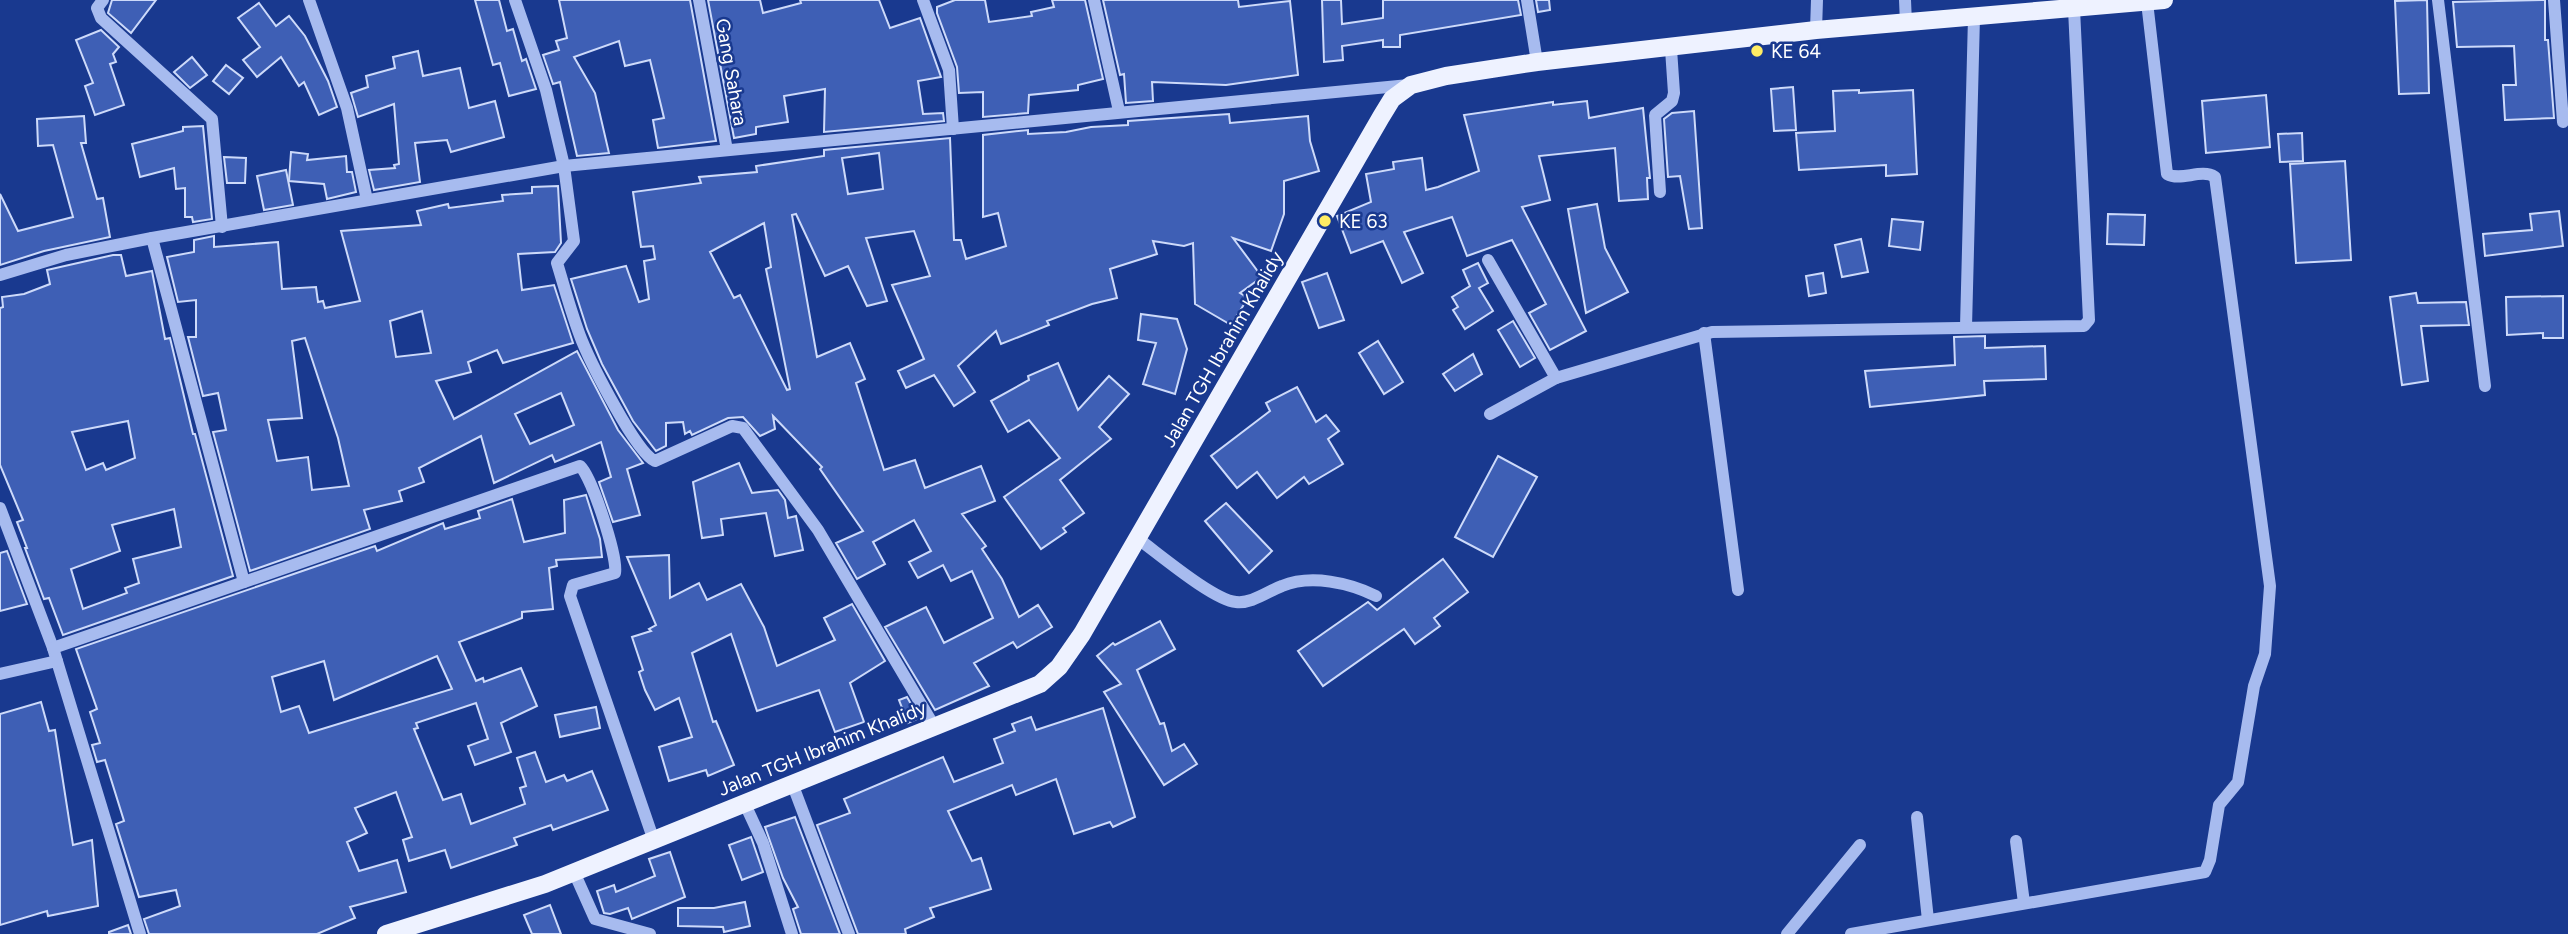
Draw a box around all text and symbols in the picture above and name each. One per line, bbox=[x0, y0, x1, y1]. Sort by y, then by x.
street label: Gang Sahara bbox=[711, 17, 752, 127]
place label: KE 64 bbox=[1771, 40, 1821, 63]
marker: KE 64 bbox=[1749, 43, 1765, 59]
place label: KE 63 bbox=[1339, 210, 1388, 233]
marker: KE 63 bbox=[1317, 213, 1333, 229]
street label: Jalan TGH Ibrahim Khalidy bbox=[1157, 247, 1288, 451]
street label: Jalan TGH Ibrahim Khalidy bbox=[715, 696, 930, 801]

